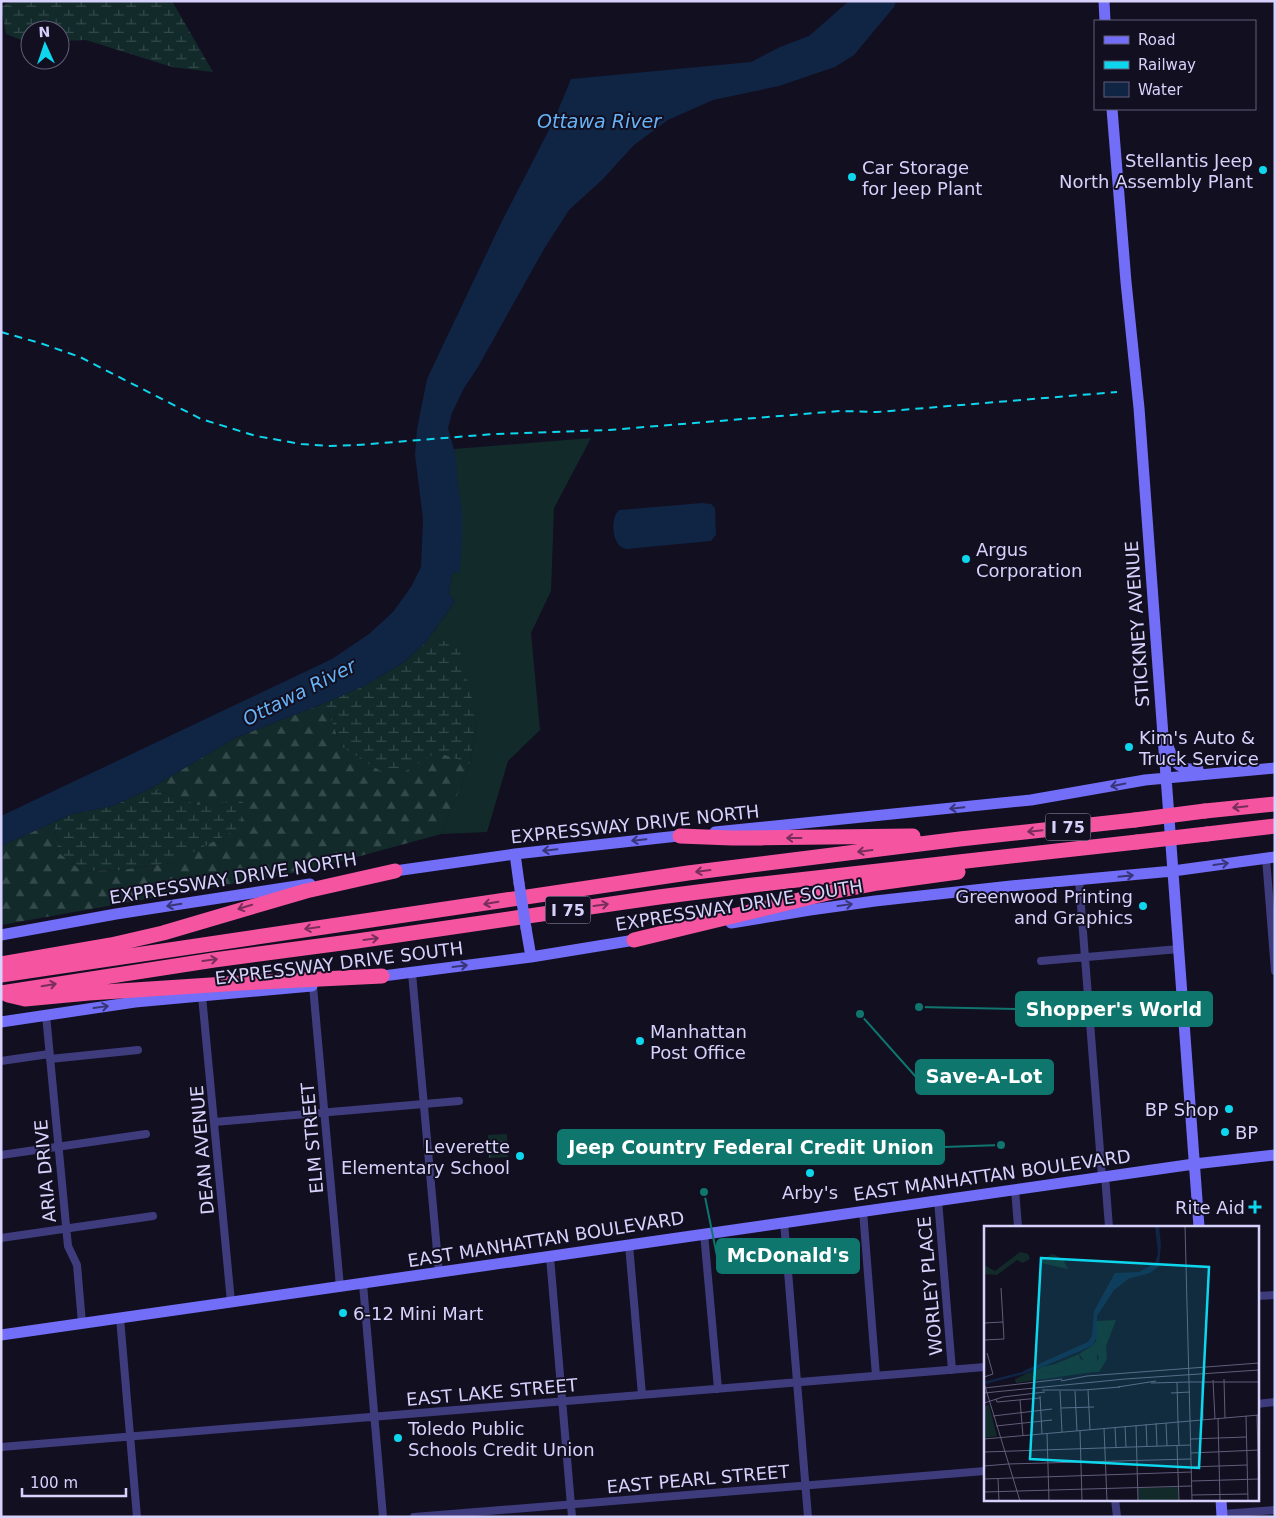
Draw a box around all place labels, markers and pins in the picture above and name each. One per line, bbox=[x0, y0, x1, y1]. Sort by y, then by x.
place label: Stellantis Jeep North Assembly Plant bbox=[1059, 150, 1253, 192]
place label: Car Storage for Jeep Plant bbox=[862, 157, 982, 199]
marker: Stellantis Jeep North Assembly Plant bbox=[1257, 164, 1269, 176]
marker: Car Storage for Jeep Plant bbox=[846, 171, 858, 183]
place label: Argus Corporation bbox=[976, 539, 1082, 581]
marker: Argus Corporation bbox=[960, 553, 972, 565]
place label: Kim's Auto & Truck Service bbox=[1138, 727, 1259, 769]
marker: Kim's Auto & Truck Service bbox=[1123, 741, 1135, 753]
place label: Greenwood Printing and Graphics bbox=[955, 886, 1133, 928]
marker: Greenwood Printing and Graphics bbox=[1137, 900, 1149, 912]
callout: Shopper's World bbox=[1016, 992, 1212, 1026]
place label: Manhattan Post Office bbox=[650, 1021, 747, 1063]
marker: Manhattan Post Office bbox=[634, 1035, 646, 1047]
callout: Save-A-Lot bbox=[916, 1060, 1053, 1094]
place label: BP Shop bbox=[1145, 1099, 1219, 1120]
marker: BP Shop bbox=[1223, 1103, 1235, 1115]
place label: BP bbox=[1235, 1122, 1258, 1143]
marker: BP bbox=[1219, 1126, 1231, 1138]
callout: Jeep Country Federal Credit Union bbox=[558, 1130, 944, 1164]
place label: Leverette Elementary School bbox=[341, 1136, 510, 1178]
marker: Leverette Elementary School bbox=[514, 1150, 526, 1162]
marker: Arby's bbox=[804, 1167, 816, 1179]
place label: Arby's bbox=[782, 1182, 838, 1203]
place label: Rite Aid bbox=[1175, 1197, 1245, 1218]
marker: Rite Aid bbox=[1249, 1201, 1261, 1213]
callout: McDonald's bbox=[717, 1239, 859, 1273]
place label: 6-12 Mini Mart bbox=[353, 1303, 483, 1324]
marker: 6-12 Mini Mart bbox=[337, 1307, 349, 1319]
place label: Toledo Public Schools Credit Union bbox=[407, 1418, 595, 1460]
marker: Toledo Public Schools Credit Union bbox=[392, 1432, 404, 1444]

